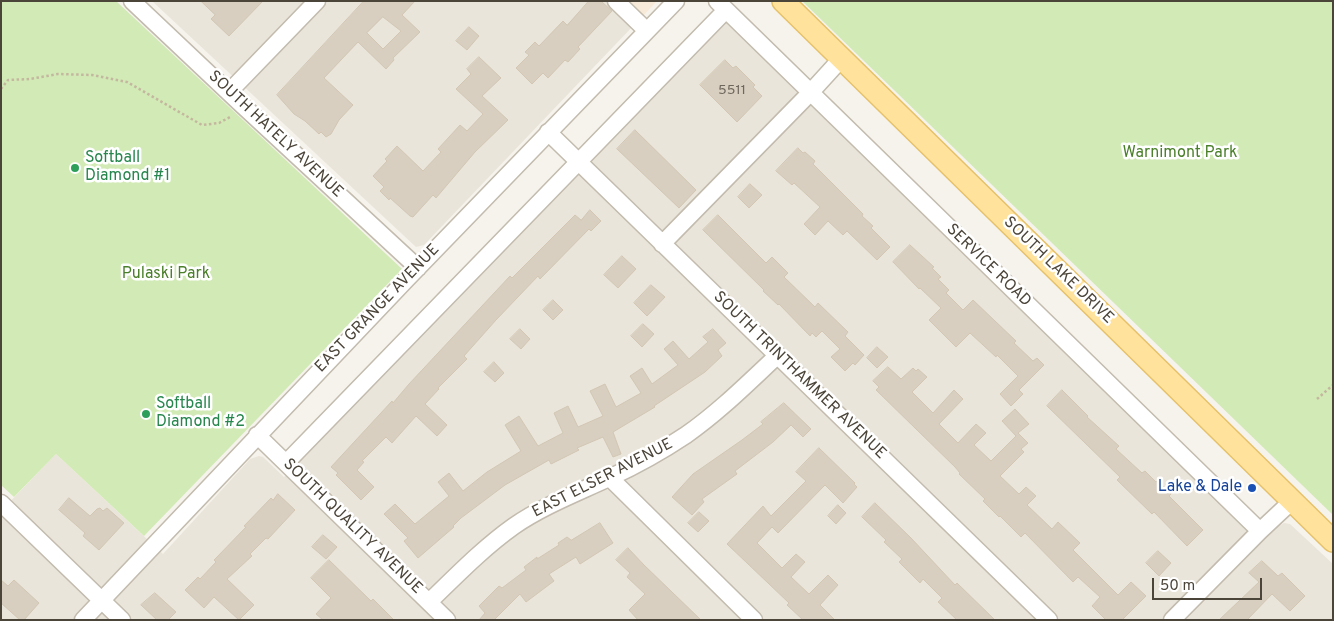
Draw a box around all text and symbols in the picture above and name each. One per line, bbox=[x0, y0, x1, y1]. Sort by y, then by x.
street label: SOUTH HATELY AVENUE bbox=[203, 67, 347, 203]
house number: 5511 bbox=[718, 83, 746, 99]
park label: Warnimont Park bbox=[1122, 144, 1238, 164]
place label: Softball Diamond #1 bbox=[85, 149, 170, 187]
marker: Softball Diamond #1 bbox=[69, 162, 81, 174]
street label: SOUTH LAKE DRIVE bbox=[999, 213, 1117, 329]
street label: SERVICE ROAD bbox=[941, 221, 1035, 311]
street label: EAST GRANGE AVENUE bbox=[312, 241, 444, 377]
park label: Pulaski Park bbox=[122, 265, 210, 285]
street label: SOUTH TRINTHAMMER AVENUE bbox=[708, 288, 890, 464]
place label: Softball Diamond #2 bbox=[156, 395, 245, 433]
marker: Softball Diamond #2 bbox=[140, 408, 152, 420]
street label: EAST ELSER AVENUE bbox=[529, 435, 677, 523]
street label: SOUTH QUALITY AVENUE bbox=[278, 455, 426, 599]
place label: Lake & Dale bbox=[1158, 478, 1242, 498]
marker: Lake & Dale bbox=[1246, 482, 1258, 494]
scale bar bbox=[1154, 568, 1264, 600]
text: 50 m bbox=[1160, 577, 1195, 596]

